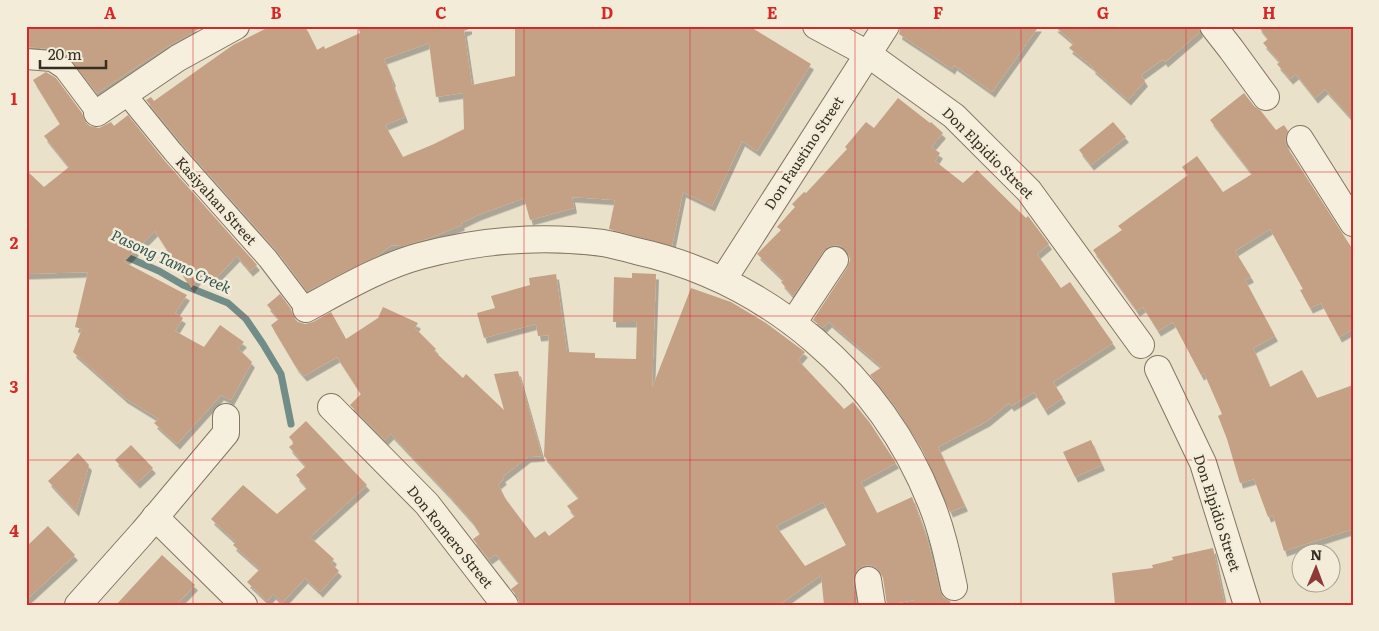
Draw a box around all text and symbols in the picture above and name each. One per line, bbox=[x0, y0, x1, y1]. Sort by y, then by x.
text: A bbox=[104, 0, 116, 24]
text: B bbox=[270, 0, 282, 24]
text: C bbox=[435, 0, 447, 24]
text: D bbox=[601, 0, 613, 24]
text: E bbox=[767, 0, 778, 24]
text: F bbox=[933, 0, 943, 24]
text: G bbox=[1097, 0, 1109, 24]
text: H bbox=[1262, 0, 1276, 24]
scale bar bbox=[40, 38, 106, 70]
text: 20 m bbox=[48, 42, 82, 65]
text: 1 bbox=[11, 86, 18, 110]
street label: Don Faustino Street bbox=[759, 91, 848, 213]
street label: Don Elpidio Street bbox=[939, 102, 1039, 203]
street label: Kasiyahan Street bbox=[172, 152, 262, 249]
water label: Pasong Tamo Creek bbox=[108, 223, 236, 299]
text: 2 bbox=[10, 230, 19, 254]
text: 3 bbox=[10, 374, 19, 398]
street label: Don Elpidio Street bbox=[1190, 452, 1246, 574]
street label: Don Romero Street bbox=[403, 481, 499, 592]
text: 4 bbox=[9, 518, 19, 542]
north arrow bbox=[1292, 544, 1342, 594]
text: N bbox=[1310, 544, 1323, 564]

